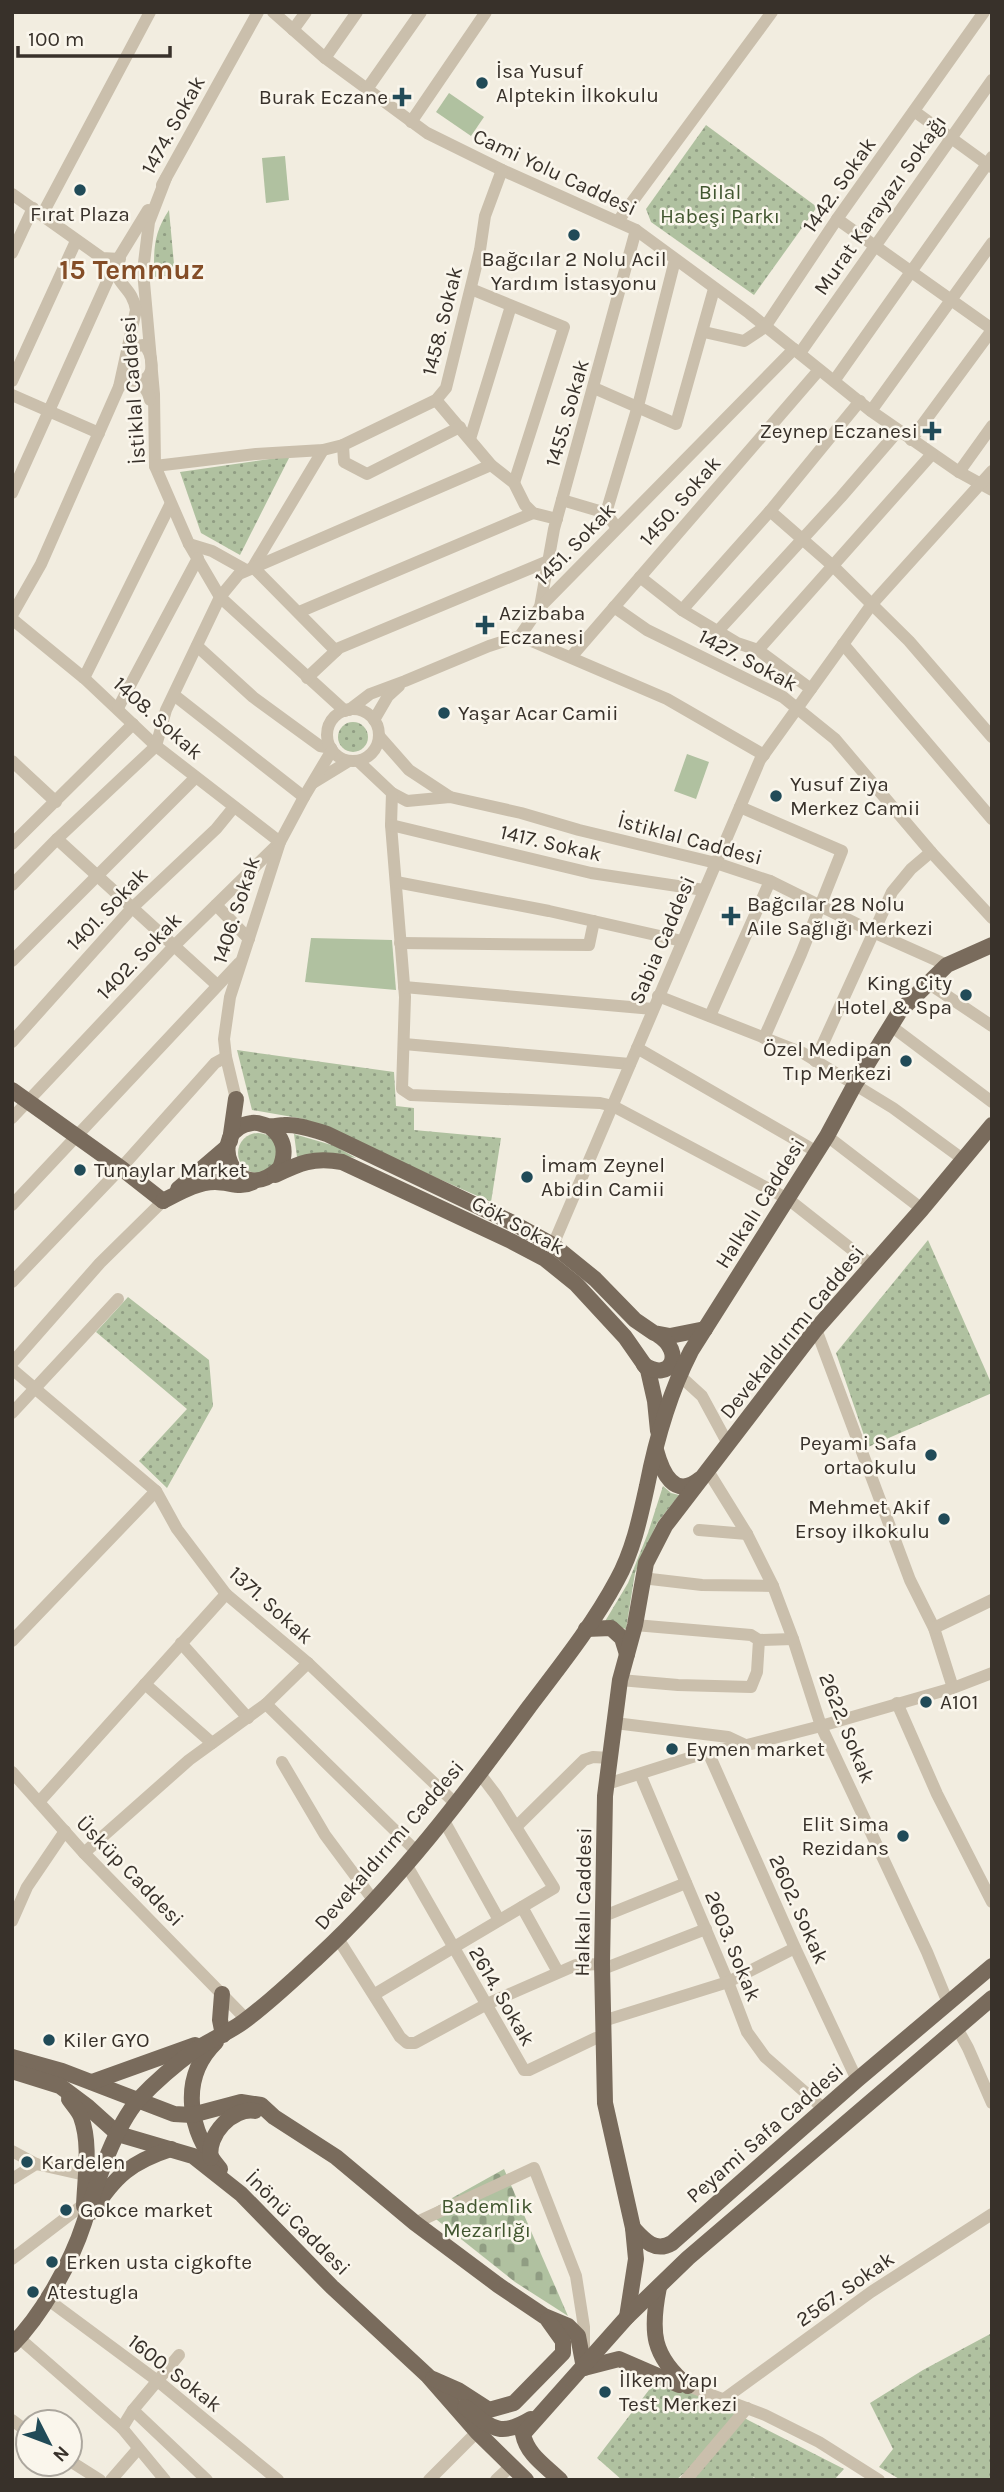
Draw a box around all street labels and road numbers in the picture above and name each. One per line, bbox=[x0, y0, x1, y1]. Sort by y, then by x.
street label: 1474. Sokak bbox=[136, 72, 210, 178]
street label: Murat Karayazı Sokağı bbox=[809, 110, 951, 300]
street label: Cami Yolu Caddesi bbox=[469, 124, 641, 220]
street label: 1442. Sokak bbox=[797, 133, 881, 237]
street label: 1458. Sokak bbox=[417, 264, 467, 378]
street label: İstiklal Caddesi bbox=[116, 315, 150, 465]
street label: 1455. Sokak bbox=[540, 356, 594, 469]
street label: 1450. Sokak bbox=[634, 451, 726, 551]
street label: 1451. Sokak bbox=[530, 498, 620, 590]
street label: 1427. Sokak bbox=[694, 624, 802, 696]
street label: 1408. Sokak bbox=[108, 672, 208, 765]
street label: İstiklal Caddesi bbox=[615, 808, 765, 870]
street label: 1417. Sokak bbox=[498, 820, 604, 866]
street label: 1406. Sokak bbox=[207, 853, 265, 967]
street label: 1401. Sokak bbox=[61, 862, 153, 956]
street label: Sabia Caddesi bbox=[624, 872, 700, 1008]
street label: 1402. Sokak bbox=[92, 907, 186, 1004]
street label: Halkalı Caddesi bbox=[710, 1133, 810, 1273]
street label: Gök Sokak bbox=[468, 1191, 568, 1259]
street label: Devekaldırımı Caddesi bbox=[715, 1240, 869, 1424]
street label: 1371. Sokak bbox=[224, 1561, 318, 1649]
street label: 2622. Sokak bbox=[814, 1669, 880, 1787]
street label: Devekaldırımı Caddesi bbox=[309, 1756, 469, 1934]
street label: Üsküp Caddesi bbox=[71, 1811, 189, 1931]
street label: Halkalı Caddesi bbox=[570, 1827, 596, 1977]
street label: 2602. Sokak bbox=[764, 1851, 834, 1967]
street label: 2603. Sokak bbox=[700, 1887, 766, 2005]
street label: 2614. Sokak bbox=[464, 1942, 540, 2050]
street label: Peyami Safa Caddesi bbox=[682, 2058, 848, 2208]
street label: İnönü Caddesi bbox=[241, 2166, 355, 2280]
street label: 2567. Sokak bbox=[791, 2246, 899, 2332]
street label: 1600. Sokak bbox=[123, 2329, 227, 2417]

